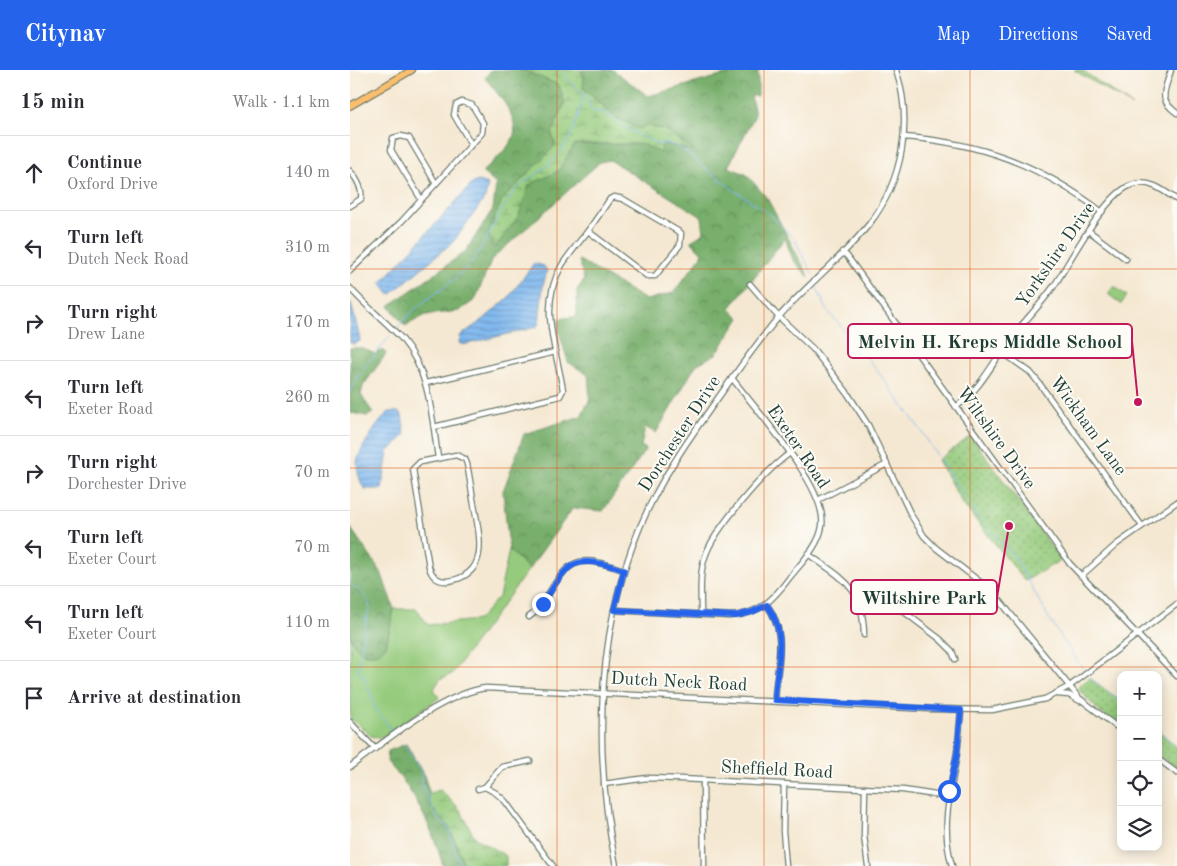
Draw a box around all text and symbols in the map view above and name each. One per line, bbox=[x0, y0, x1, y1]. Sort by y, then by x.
text: Citynav bbox=[25, 23, 106, 47]
text: Map bbox=[937, 26, 970, 44]
text: Directions bbox=[998, 26, 1078, 44]
text: Saved bbox=[1106, 26, 1152, 44]
text: 15 min bbox=[20, 92, 85, 113]
text: Walk · 1.1 km bbox=[232, 95, 330, 111]
text: Continue bbox=[67, 154, 142, 173]
icon: ahead bbox=[20, 159, 48, 187]
text: 140 m bbox=[285, 165, 330, 181]
text: Oxford Drive bbox=[67, 177, 158, 193]
street label: Yorkshire Drive bbox=[1013, 199, 1099, 311]
text: Turn left bbox=[67, 229, 144, 248]
icon: left bbox=[20, 234, 48, 262]
text: 310 m bbox=[285, 240, 330, 256]
text: Dutch Neck Road bbox=[67, 252, 189, 268]
text: Turn right bbox=[67, 304, 157, 323]
icon: right bbox=[20, 309, 48, 337]
text: 170 m bbox=[285, 315, 330, 331]
callout: Melvin H. Kreps Middle School bbox=[848, 324, 1132, 358]
text: Drew Lane bbox=[67, 327, 145, 343]
text: Melvin H. Kreps Middle School bbox=[858, 334, 1122, 353]
street label: Dorchester Drive bbox=[636, 373, 724, 495]
street label: Wickham Lane bbox=[1046, 373, 1130, 479]
text: Turn left bbox=[67, 379, 144, 398]
icon: left bbox=[20, 384, 48, 412]
street label: Wiltshire Drive bbox=[953, 384, 1039, 492]
text: 260 m bbox=[285, 390, 330, 406]
text: Exeter Road bbox=[67, 402, 153, 418]
street label: Exeter Road bbox=[763, 402, 833, 492]
text: Turn right bbox=[67, 454, 157, 473]
icon: right bbox=[20, 459, 48, 487]
text: 70 m bbox=[294, 465, 330, 481]
text: Dorchester Drive bbox=[67, 477, 186, 493]
text: Turn left bbox=[67, 529, 144, 548]
icon: left bbox=[20, 534, 48, 562]
text: 70 m bbox=[294, 540, 330, 556]
text: Exeter Court bbox=[67, 552, 157, 568]
callout: Wiltshire Park bbox=[851, 580, 997, 614]
text: Wiltshire Park bbox=[861, 590, 987, 609]
route end bbox=[532, 593, 555, 616]
text: Turn left bbox=[67, 604, 144, 623]
icon: left bbox=[20, 609, 48, 637]
text: 110 m bbox=[285, 615, 330, 631]
text: Exeter Court bbox=[67, 627, 157, 643]
street label: Dutch Neck Road bbox=[610, 669, 748, 695]
map controls bbox=[1117, 671, 1162, 851]
button: + bbox=[1117, 671, 1162, 716]
icon: arrive bbox=[20, 684, 48, 712]
text: Arrive at destination bbox=[67, 689, 241, 708]
button: − bbox=[1117, 716, 1162, 761]
street label: Sheffield Road bbox=[720, 758, 834, 782]
button: locate bbox=[1117, 761, 1162, 806]
route start bbox=[938, 780, 961, 803]
button: layers bbox=[1117, 806, 1162, 851]

